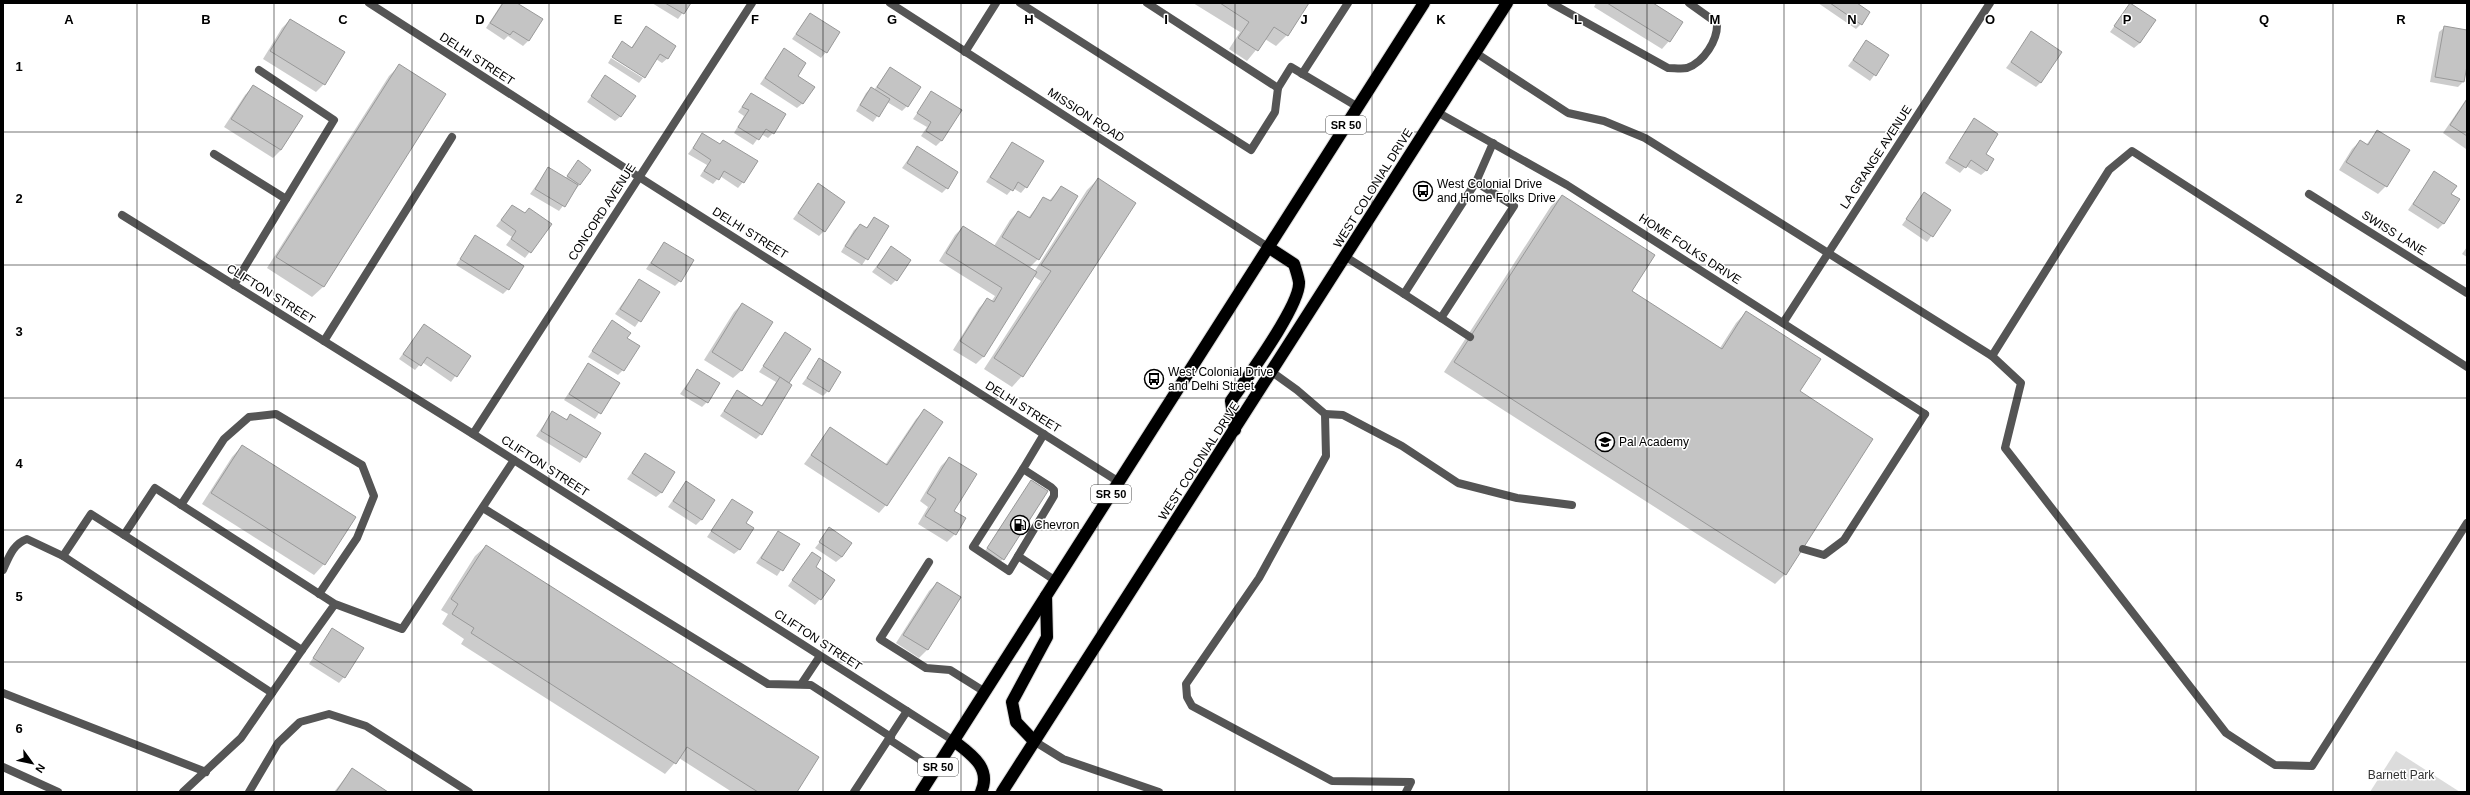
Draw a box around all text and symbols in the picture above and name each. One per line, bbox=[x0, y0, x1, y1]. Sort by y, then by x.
text: A bbox=[64, 12, 74, 27]
text: B bbox=[201, 12, 211, 27]
text: C bbox=[338, 12, 348, 27]
text: D bbox=[475, 12, 485, 27]
text: E bbox=[614, 12, 623, 27]
text: F bbox=[751, 12, 759, 27]
text: G bbox=[887, 12, 897, 27]
text: H bbox=[1024, 12, 1034, 27]
text: I bbox=[1164, 12, 1168, 27]
text: J bbox=[1300, 12, 1308, 27]
text: K bbox=[1436, 12, 1446, 27]
text: L bbox=[1574, 12, 1582, 27]
text: M bbox=[1710, 12, 1720, 27]
text: N bbox=[1847, 12, 1857, 27]
text: O bbox=[1985, 12, 1995, 27]
text: P bbox=[2123, 12, 2132, 27]
text: Q bbox=[2259, 12, 2269, 27]
text: R bbox=[2396, 12, 2406, 27]
street label: DELHI STREET bbox=[437, 30, 517, 89]
text: 1 bbox=[15, 59, 23, 74]
street label: MISSION ROAD bbox=[1045, 85, 1127, 145]
street label: LA GRANGE AVENUE bbox=[1837, 103, 1915, 211]
road number: SR 50 bbox=[1326, 116, 1366, 134]
street label: WEST COLONIAL DRIVE bbox=[1330, 126, 1416, 250]
street label: CONCORD AVENUE bbox=[565, 161, 639, 263]
place label: West Colonial Drive and Home Folks Drive bbox=[1437, 177, 1556, 205]
bus stop icon: West Colonial Drive and Home Folks Drive bbox=[1412, 180, 1434, 202]
text: 2 bbox=[15, 191, 23, 206]
street label: DELHI STREET bbox=[710, 204, 791, 262]
street label: SWISS LANE bbox=[2359, 208, 2429, 258]
street label: HOME FOLKS DRIVE bbox=[1636, 211, 1744, 287]
street label: CLIFTON STREET bbox=[224, 261, 318, 327]
text: 3 bbox=[15, 324, 23, 339]
place label: West Colonial Drive and Delhi Street bbox=[1168, 365, 1273, 393]
bus stop icon: West Colonial Drive and Delhi Street bbox=[1143, 368, 1165, 390]
street label: DELHI STREET bbox=[983, 378, 1064, 436]
street label: WEST COLONIAL DRIVE bbox=[1156, 399, 1242, 523]
school or university icon: Pal Academy bbox=[1594, 431, 1616, 453]
street label: CLIFTON STREET bbox=[499, 432, 592, 500]
place label: Pal Academy bbox=[1619, 435, 1689, 449]
text: 4 bbox=[15, 456, 23, 471]
road number: SR 50 bbox=[1091, 485, 1131, 503]
fuel station icon: Chevron bbox=[1009, 514, 1031, 536]
place label: Chevron bbox=[1034, 518, 1079, 532]
text: 5 bbox=[15, 589, 23, 604]
street label: CLIFTON STREET bbox=[772, 606, 865, 674]
text: 6 bbox=[15, 721, 23, 736]
north arrow bbox=[12, 743, 52, 783]
road number: SR 50 bbox=[918, 758, 958, 776]
text: N bbox=[33, 762, 48, 775]
park label: Barnett Park bbox=[2368, 768, 2435, 782]

